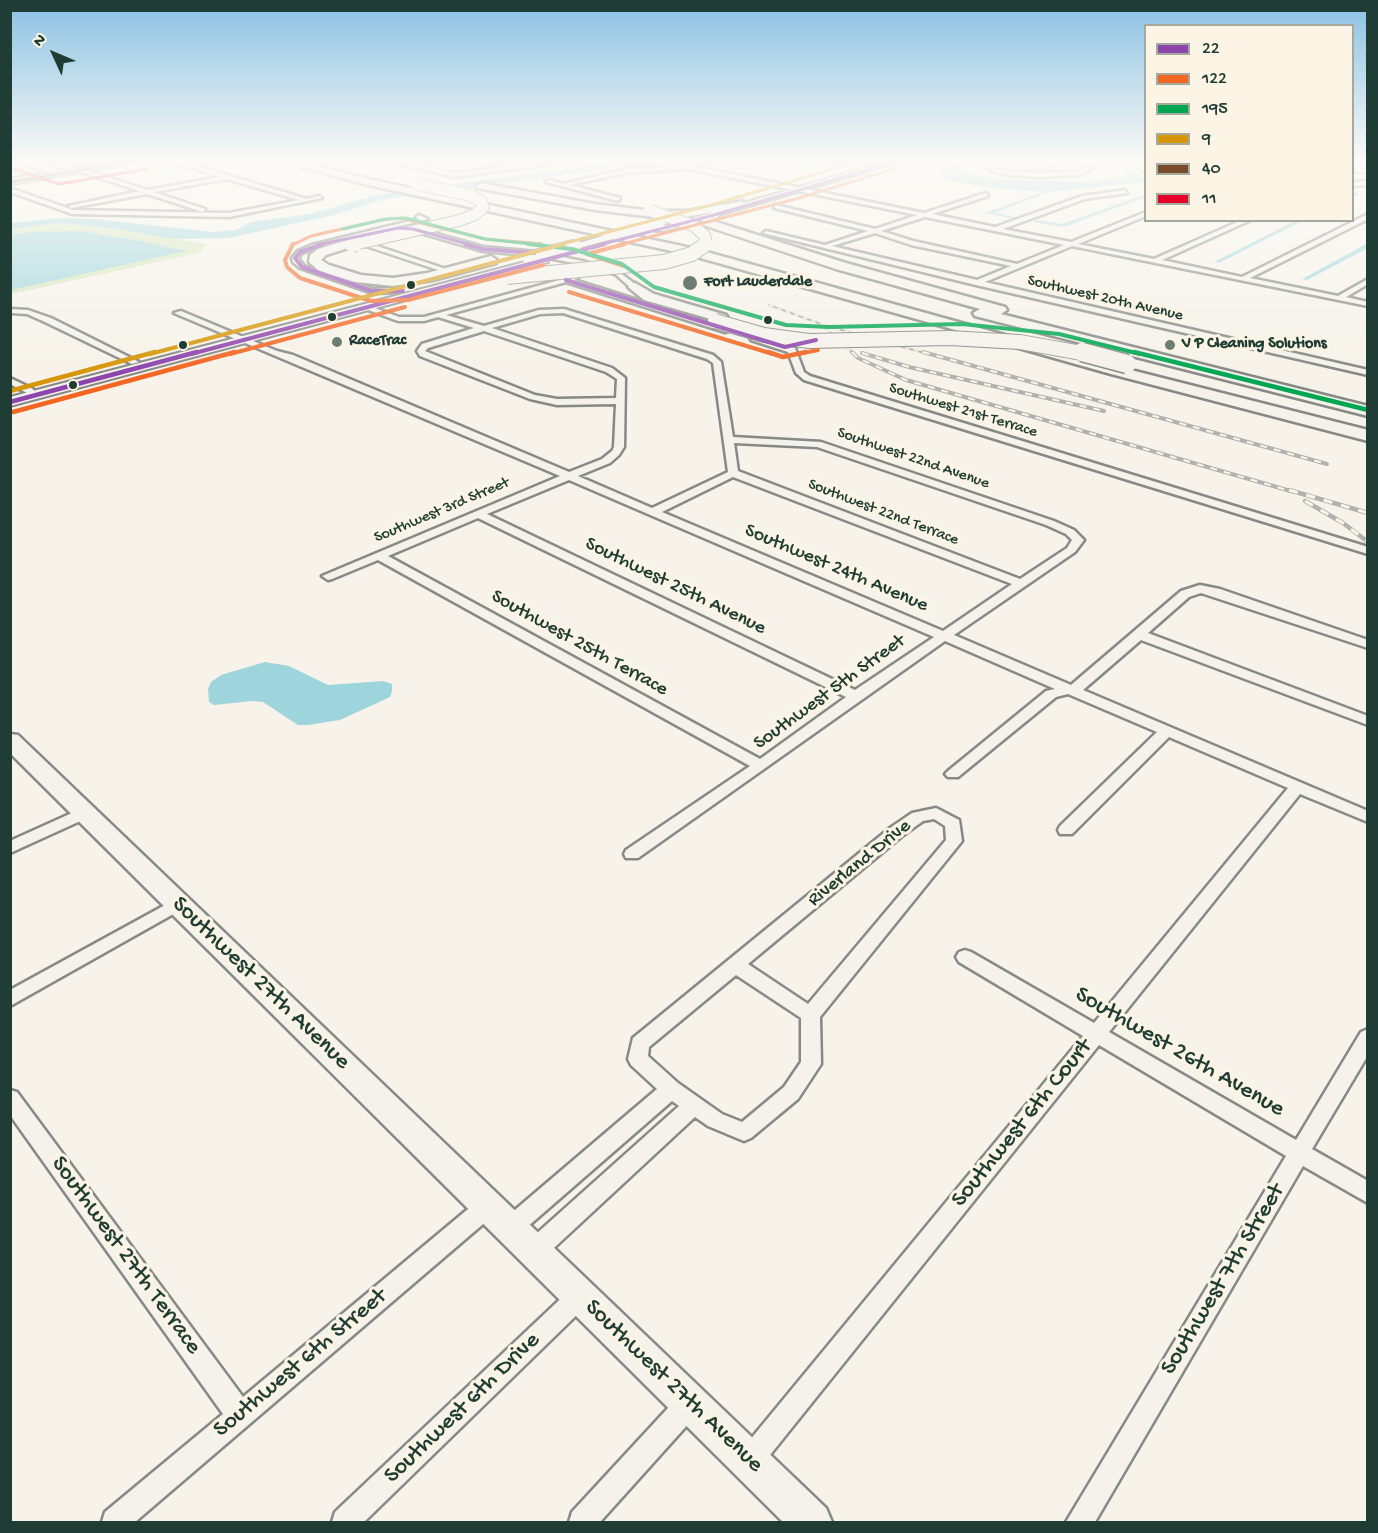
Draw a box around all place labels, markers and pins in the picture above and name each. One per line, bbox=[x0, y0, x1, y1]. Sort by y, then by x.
place label: Fort Lauderdale bbox=[704, 273, 812, 293]
marker: Fort Lauderdale bbox=[681, 274, 699, 292]
unlabelled marker bbox=[405, 279, 417, 291]
unlabelled marker bbox=[326, 311, 338, 323]
unlabelled marker bbox=[762, 314, 774, 326]
place label: RaceTrac bbox=[349, 332, 406, 352]
marker: RaceTrac bbox=[330, 335, 344, 349]
place label: V P Cleaning Solutions bbox=[1182, 335, 1327, 355]
marker: V P Cleaning Solutions bbox=[1163, 338, 1177, 352]
unlabelled marker bbox=[177, 339, 189, 351]
unlabelled marker bbox=[67, 379, 79, 391]

